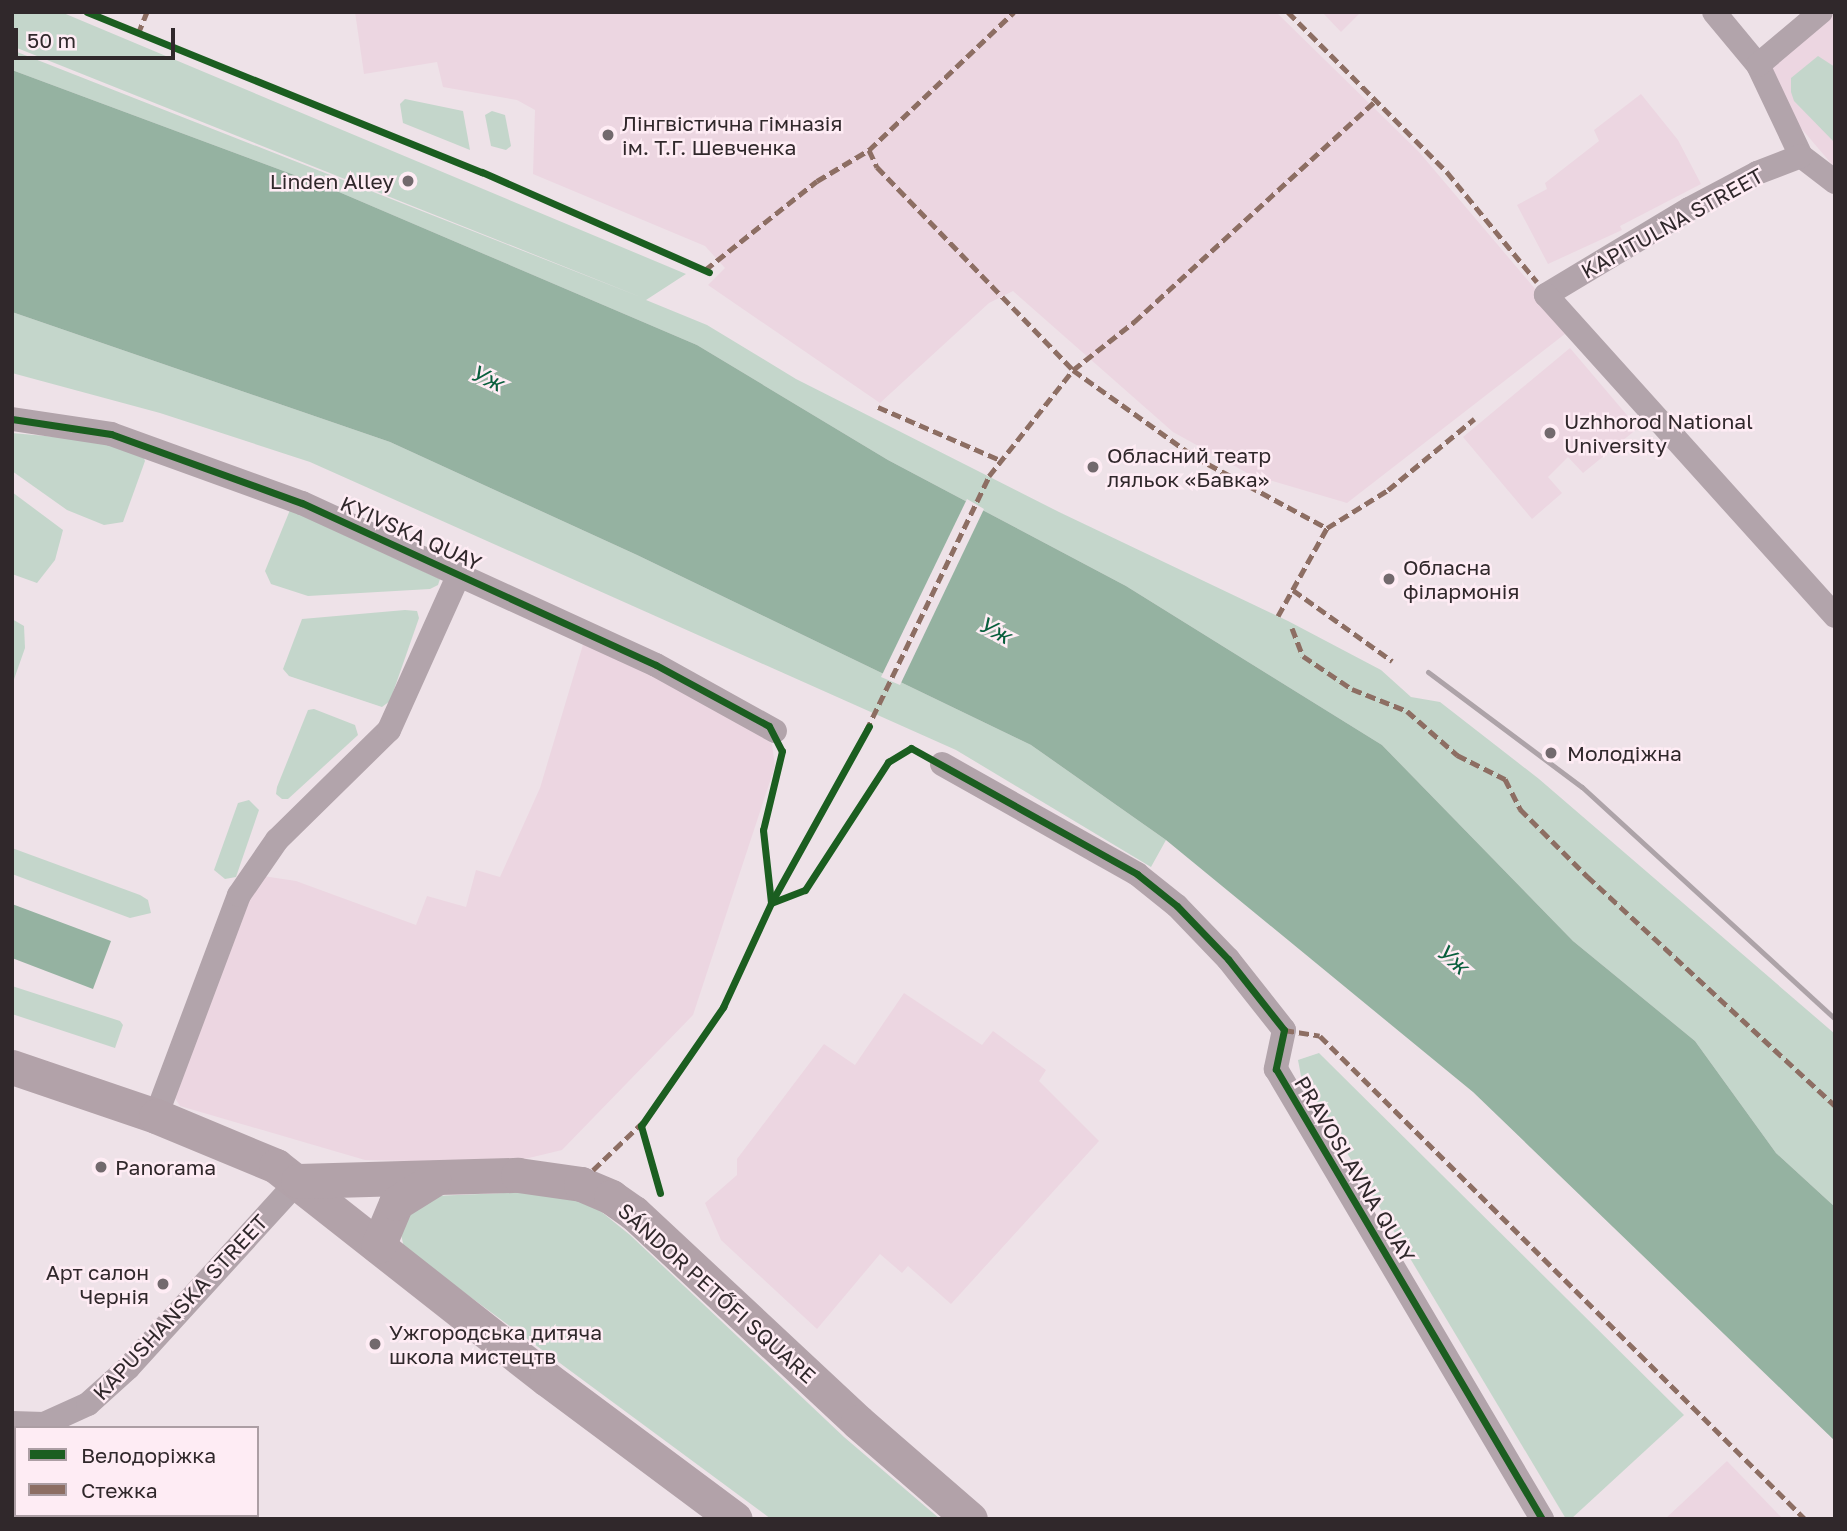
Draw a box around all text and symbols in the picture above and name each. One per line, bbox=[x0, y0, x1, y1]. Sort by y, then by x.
scale bar bbox=[18, 14, 178, 58]
text: 50 m bbox=[27, 27, 76, 53]
place label: Лінгвістична гімназія ім. Т.Г. Шевченка bbox=[622, 110, 842, 160]
marker: Лінгвістична гімназія ім. Т.Г. Шевченка bbox=[600, 127, 616, 143]
street label: KAPITULNA STREET bbox=[1577, 162, 1767, 284]
place label: Linden Alley bbox=[270, 168, 394, 194]
marker: Linden Alley bbox=[400, 173, 416, 189]
water label: Уж bbox=[466, 357, 508, 397]
place label: Uzhhorod National University bbox=[1564, 408, 1753, 458]
marker: Uzhhorod National University bbox=[1542, 425, 1558, 441]
place label: Обласний театр ляльок «Бавка» bbox=[1107, 442, 1271, 492]
marker: Обласний театр ляльок «Бавка» bbox=[1085, 459, 1101, 475]
street label: KYIVSKA QUAY bbox=[337, 491, 485, 575]
place label: Обласна філармонія bbox=[1403, 554, 1519, 604]
marker: Обласна філармонія bbox=[1381, 571, 1397, 587]
water label: Уж bbox=[974, 609, 1016, 649]
place label: Молодіжна bbox=[1567, 740, 1682, 766]
marker: Молодіжна bbox=[1541, 743, 1561, 763]
water label: Уж bbox=[1431, 937, 1475, 979]
street label: PRAVOSLAVNA QUAY bbox=[1289, 1071, 1421, 1267]
place label: Panorama bbox=[115, 1154, 216, 1180]
marker: Panorama bbox=[93, 1159, 109, 1175]
street label: SÁNDOR PETŐFI SQUARE bbox=[613, 1198, 821, 1388]
street label: KAPUSHANSKA STREET bbox=[87, 1209, 273, 1405]
place label: Арт салон Чернія bbox=[46, 1259, 149, 1309]
marker: Арт салон Чернія bbox=[155, 1276, 171, 1292]
place label: Ужгородська дитяча школа мистецтв bbox=[389, 1319, 602, 1369]
marker: Ужгородська дитяча школа мистецтв bbox=[367, 1336, 383, 1352]
legend bbox=[14, 1426, 259, 1517]
text: Велодоріжка bbox=[81, 1442, 216, 1468]
text: Стежка bbox=[81, 1477, 158, 1503]

